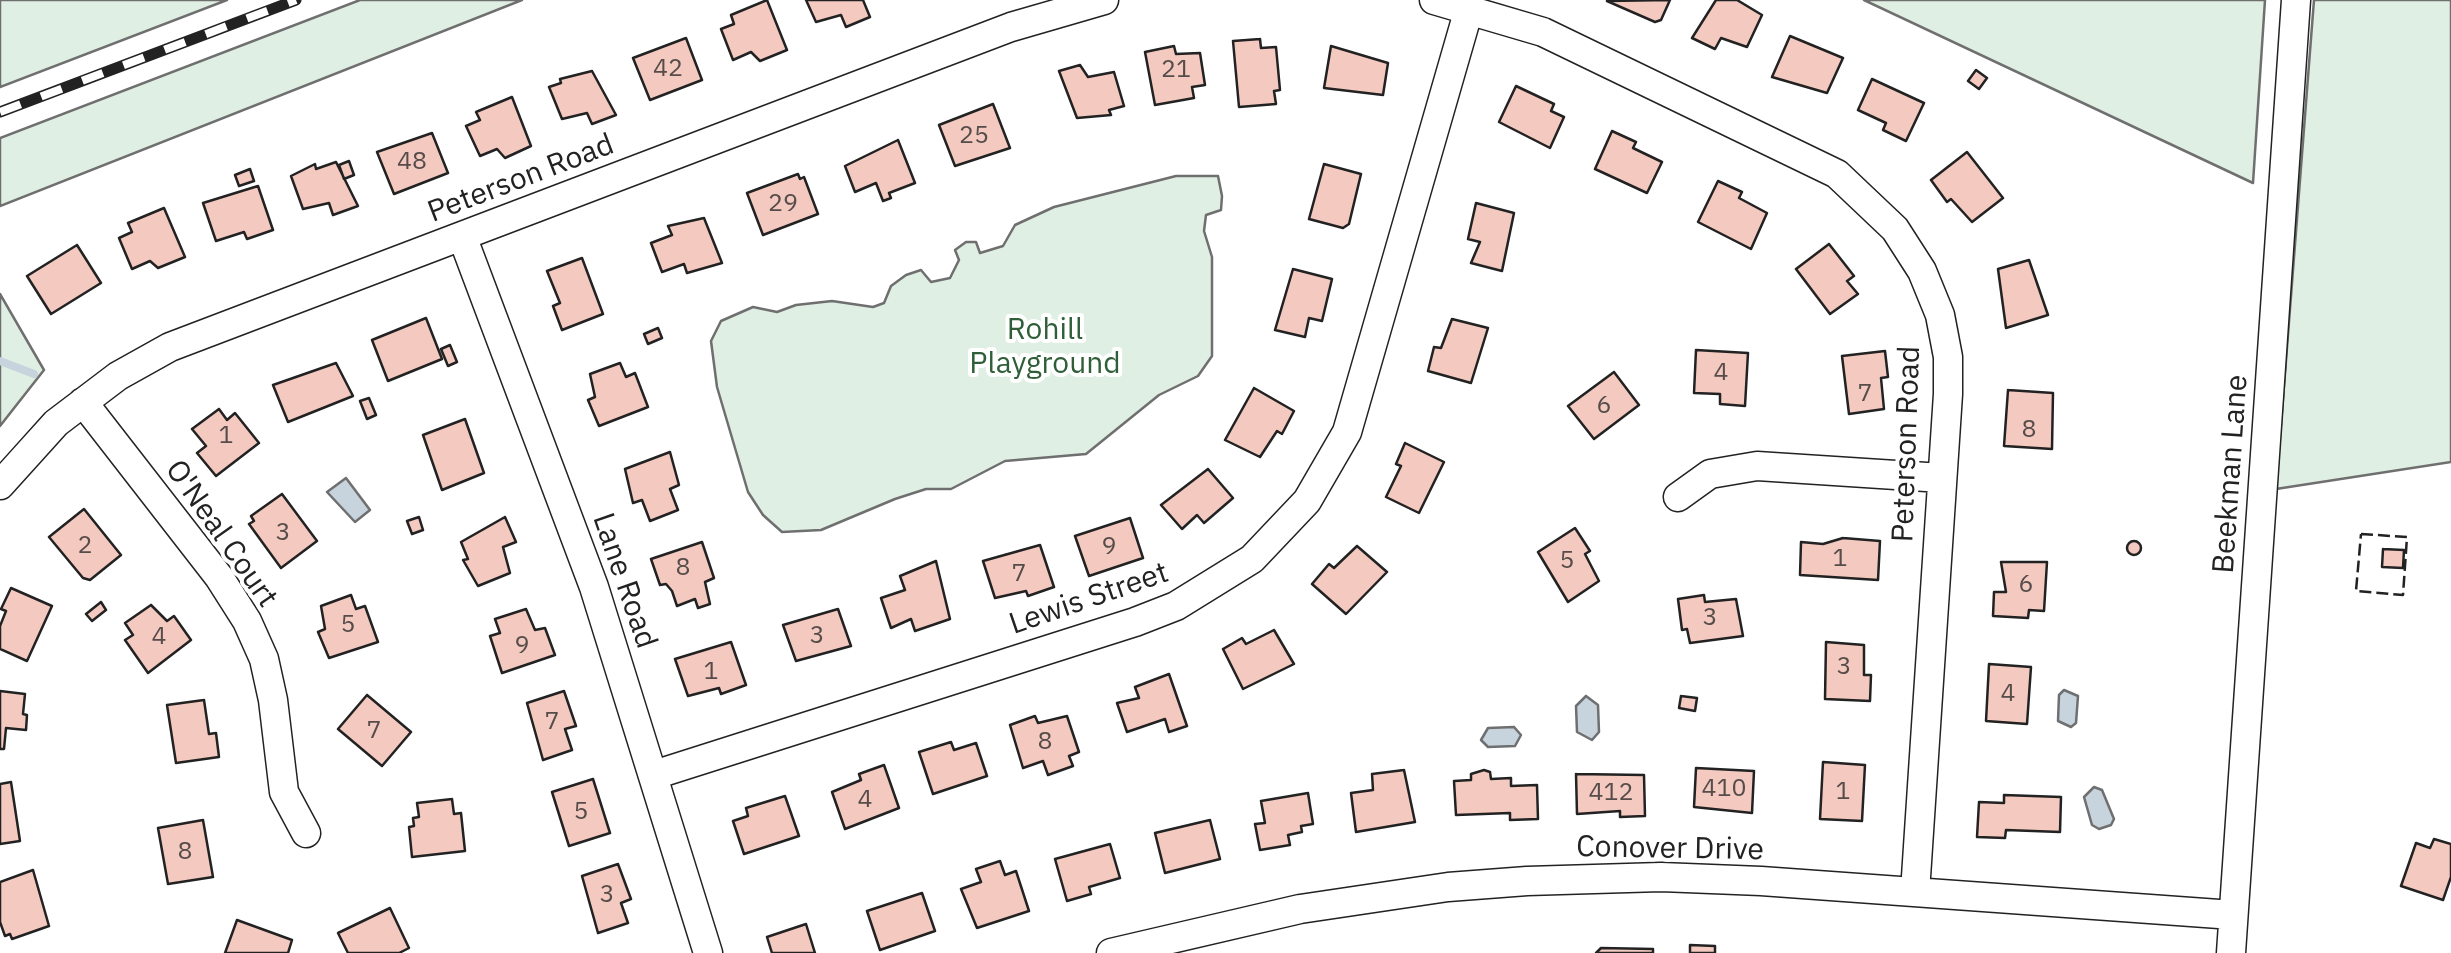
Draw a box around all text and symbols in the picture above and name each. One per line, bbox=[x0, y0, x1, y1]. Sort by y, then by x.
house number: 42 bbox=[653, 54, 683, 84]
house number: 21 bbox=[1161, 55, 1191, 85]
house number: 25 bbox=[959, 121, 989, 151]
street label: Peterson Road bbox=[423, 127, 619, 231]
house number: 48 bbox=[397, 147, 427, 177]
house number: 29 bbox=[768, 189, 798, 219]
park label: Rohill Playground bbox=[969, 312, 1121, 382]
street label: Peterson Road bbox=[1886, 345, 1928, 543]
house number: 4 bbox=[1714, 358, 1728, 388]
street label: Beekman Lane bbox=[2206, 373, 2256, 575]
house number: 7 bbox=[1858, 379, 1872, 409]
house number: 6 bbox=[1597, 391, 1611, 421]
house number: 8 bbox=[2022, 415, 2036, 445]
house number: 1 bbox=[219, 421, 233, 451]
street label: O'Neal Court bbox=[157, 454, 285, 614]
street label: Lane Road bbox=[584, 509, 664, 653]
house number: 3 bbox=[276, 518, 290, 548]
house number: 2 bbox=[78, 531, 92, 561]
house number: 9 bbox=[1102, 532, 1116, 562]
house number: 1 bbox=[1833, 544, 1847, 574]
house number: 5 bbox=[1560, 546, 1574, 576]
house number: 8 bbox=[676, 553, 690, 583]
street label: Lewis Street bbox=[1005, 555, 1173, 643]
house number: 7 bbox=[1012, 559, 1026, 589]
house number: 6 bbox=[2019, 570, 2033, 600]
house number: 3 bbox=[1703, 603, 1717, 633]
house number: 5 bbox=[341, 610, 355, 640]
house number: 3 bbox=[810, 621, 824, 651]
house number: 4 bbox=[152, 622, 166, 652]
house number: 9 bbox=[515, 631, 529, 661]
house number: 3 bbox=[1837, 652, 1851, 682]
house number: 1 bbox=[704, 657, 718, 687]
house number: 4 bbox=[2001, 679, 2015, 709]
house number: 7 bbox=[545, 707, 559, 737]
house number: 7 bbox=[367, 716, 381, 746]
house number: 8 bbox=[1038, 727, 1052, 757]
house number: 410 bbox=[1702, 774, 1746, 804]
house number: 1 bbox=[1836, 777, 1850, 807]
house number: 412 bbox=[1589, 778, 1633, 808]
house number: 4 bbox=[858, 785, 872, 815]
house number: 5 bbox=[574, 797, 588, 827]
street label: Conover Drive bbox=[1576, 829, 1764, 869]
house number: 8 bbox=[178, 837, 192, 867]
house number: 3 bbox=[600, 880, 614, 910]

